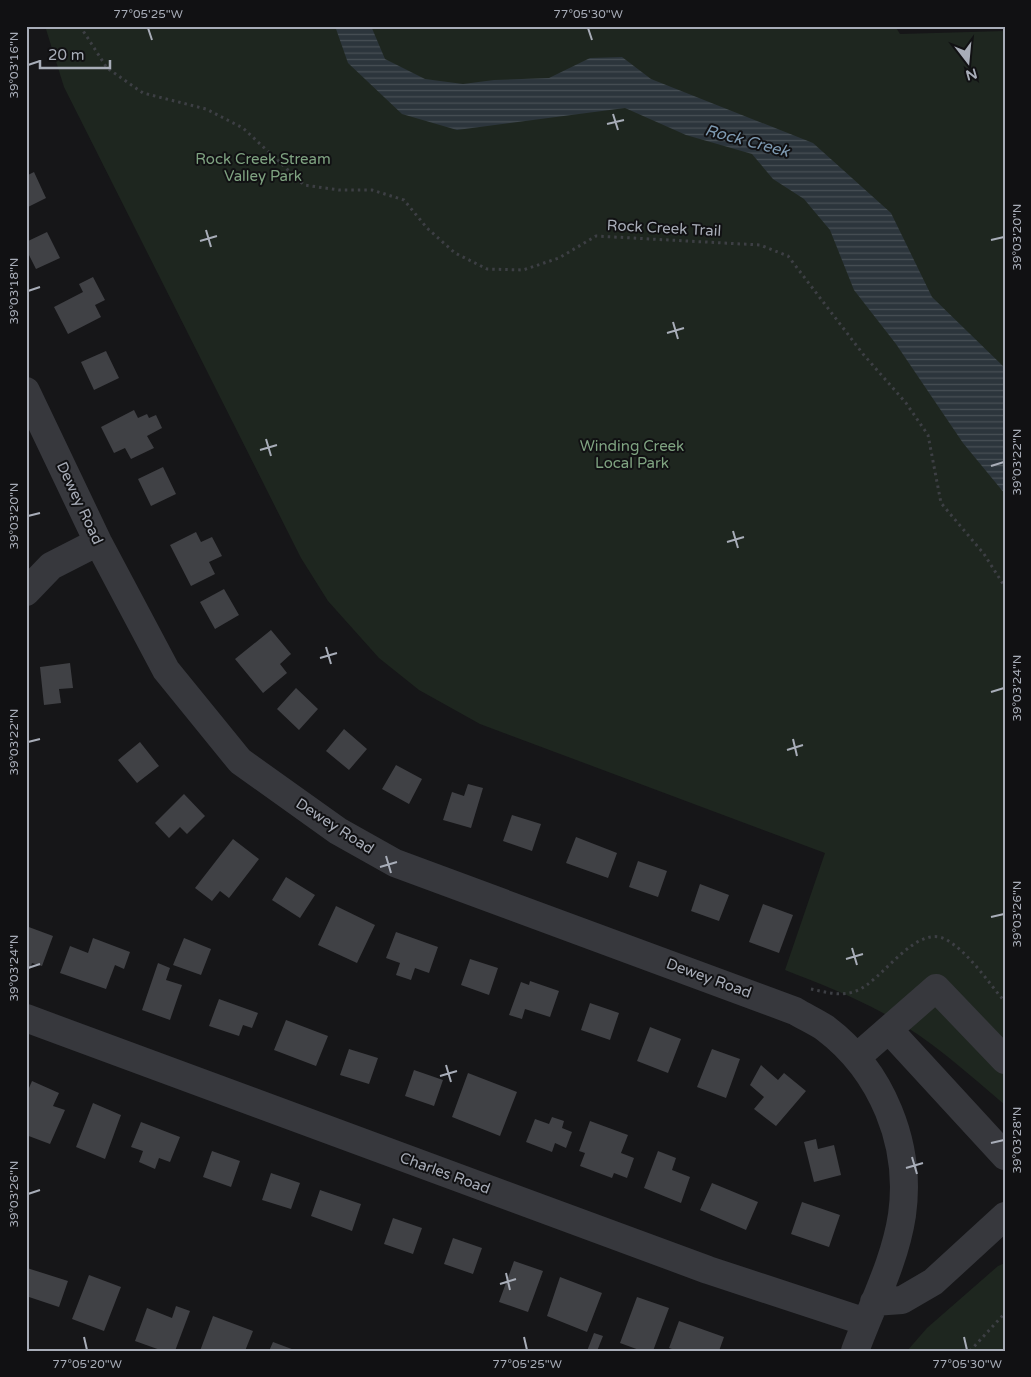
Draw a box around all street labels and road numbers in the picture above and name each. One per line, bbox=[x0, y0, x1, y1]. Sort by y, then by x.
street label: Rock Creek Trail bbox=[606, 216, 722, 240]
street label: Dewey Road bbox=[53, 459, 107, 547]
street label: Dewey Road bbox=[293, 794, 377, 858]
street label: Dewey Road bbox=[664, 954, 754, 1002]
street label: Charles Road bbox=[397, 1148, 493, 1198]

